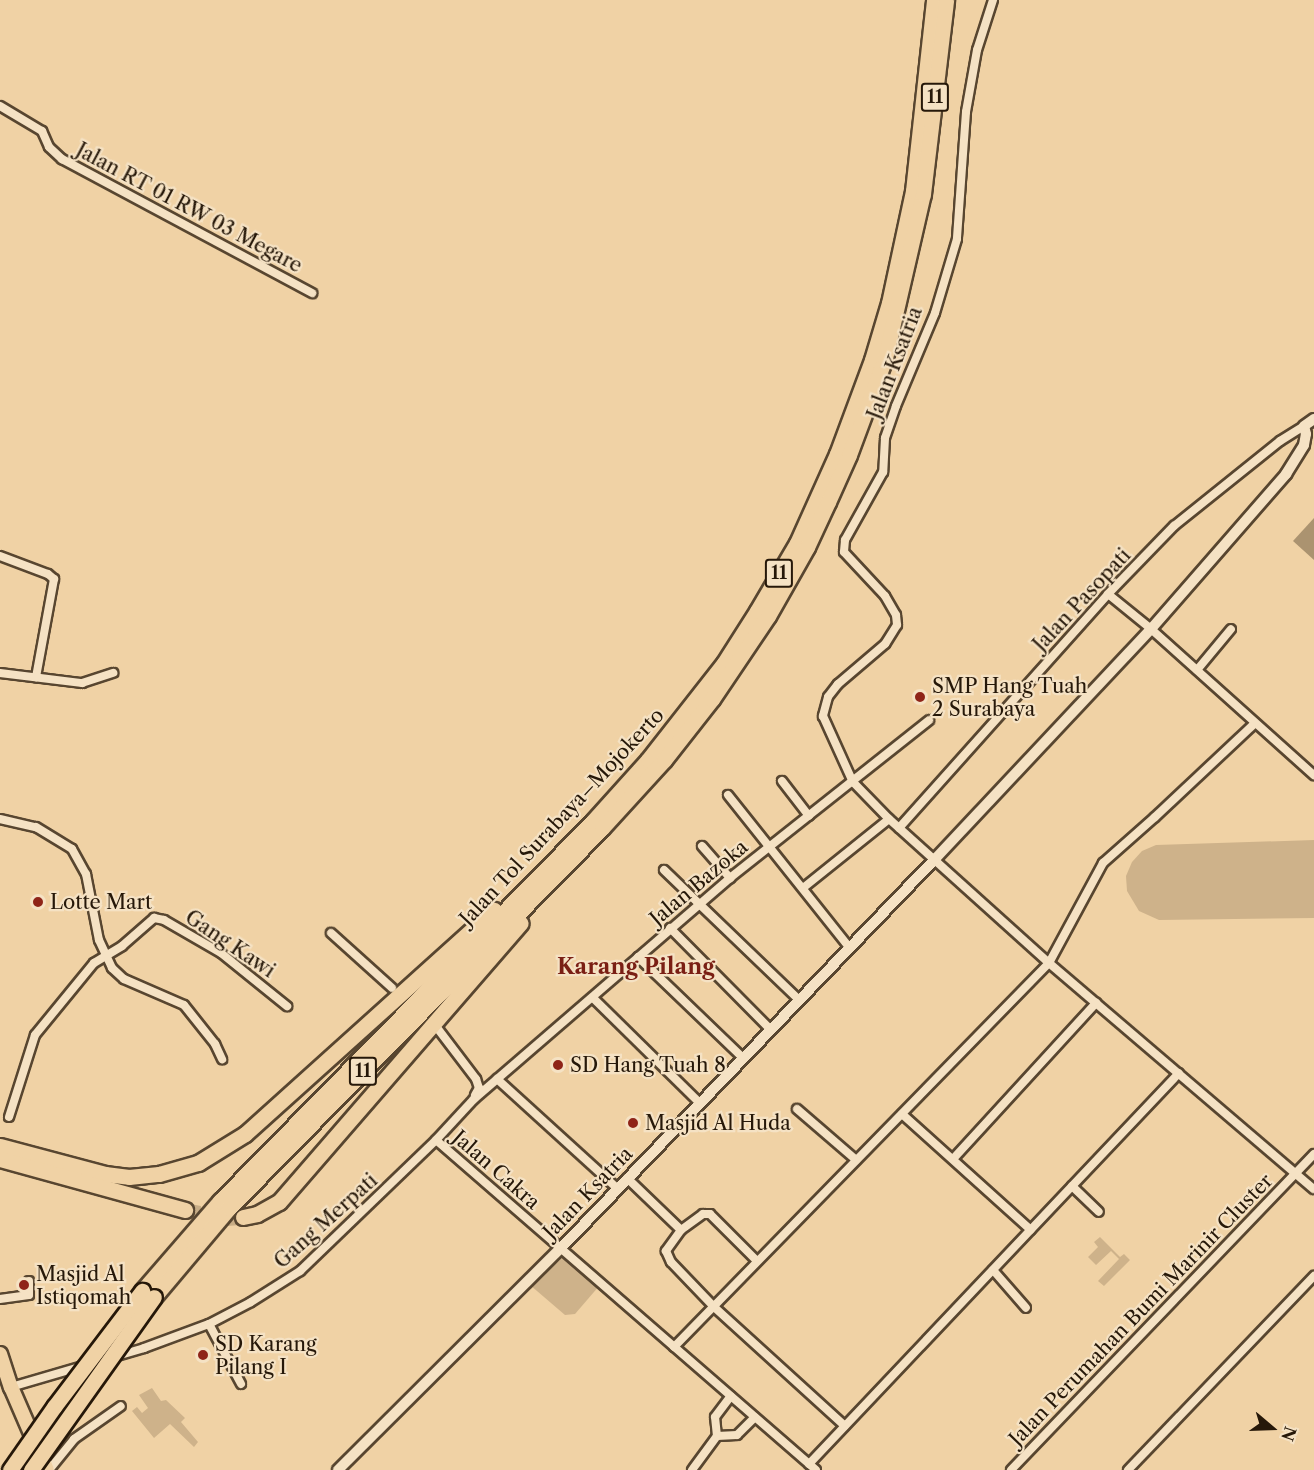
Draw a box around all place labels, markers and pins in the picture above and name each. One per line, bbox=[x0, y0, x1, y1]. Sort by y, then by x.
place label: SMP Hang Tuah 2 Surabaya bbox=[932, 674, 1088, 721]
marker: SMP Hang Tuah 2 Surabaya bbox=[913, 690, 927, 704]
place label: Lotte Mart bbox=[50, 890, 152, 914]
marker: Lotte Mart bbox=[31, 895, 45, 909]
place label: SD Hang Tuah 8 bbox=[570, 1053, 726, 1077]
marker: SD Hang Tuah 8 bbox=[551, 1058, 565, 1072]
place label: Masjid Al Huda bbox=[645, 1111, 792, 1135]
marker: Masjid Al Huda bbox=[626, 1116, 640, 1130]
place label: Masjid Al Istiqomah bbox=[36, 1262, 131, 1309]
marker: Masjid Al Istiqomah bbox=[17, 1278, 31, 1292]
place label: SD Karang Pilang I bbox=[215, 1332, 317, 1379]
marker: SD Karang Pilang I bbox=[196, 1348, 210, 1362]

